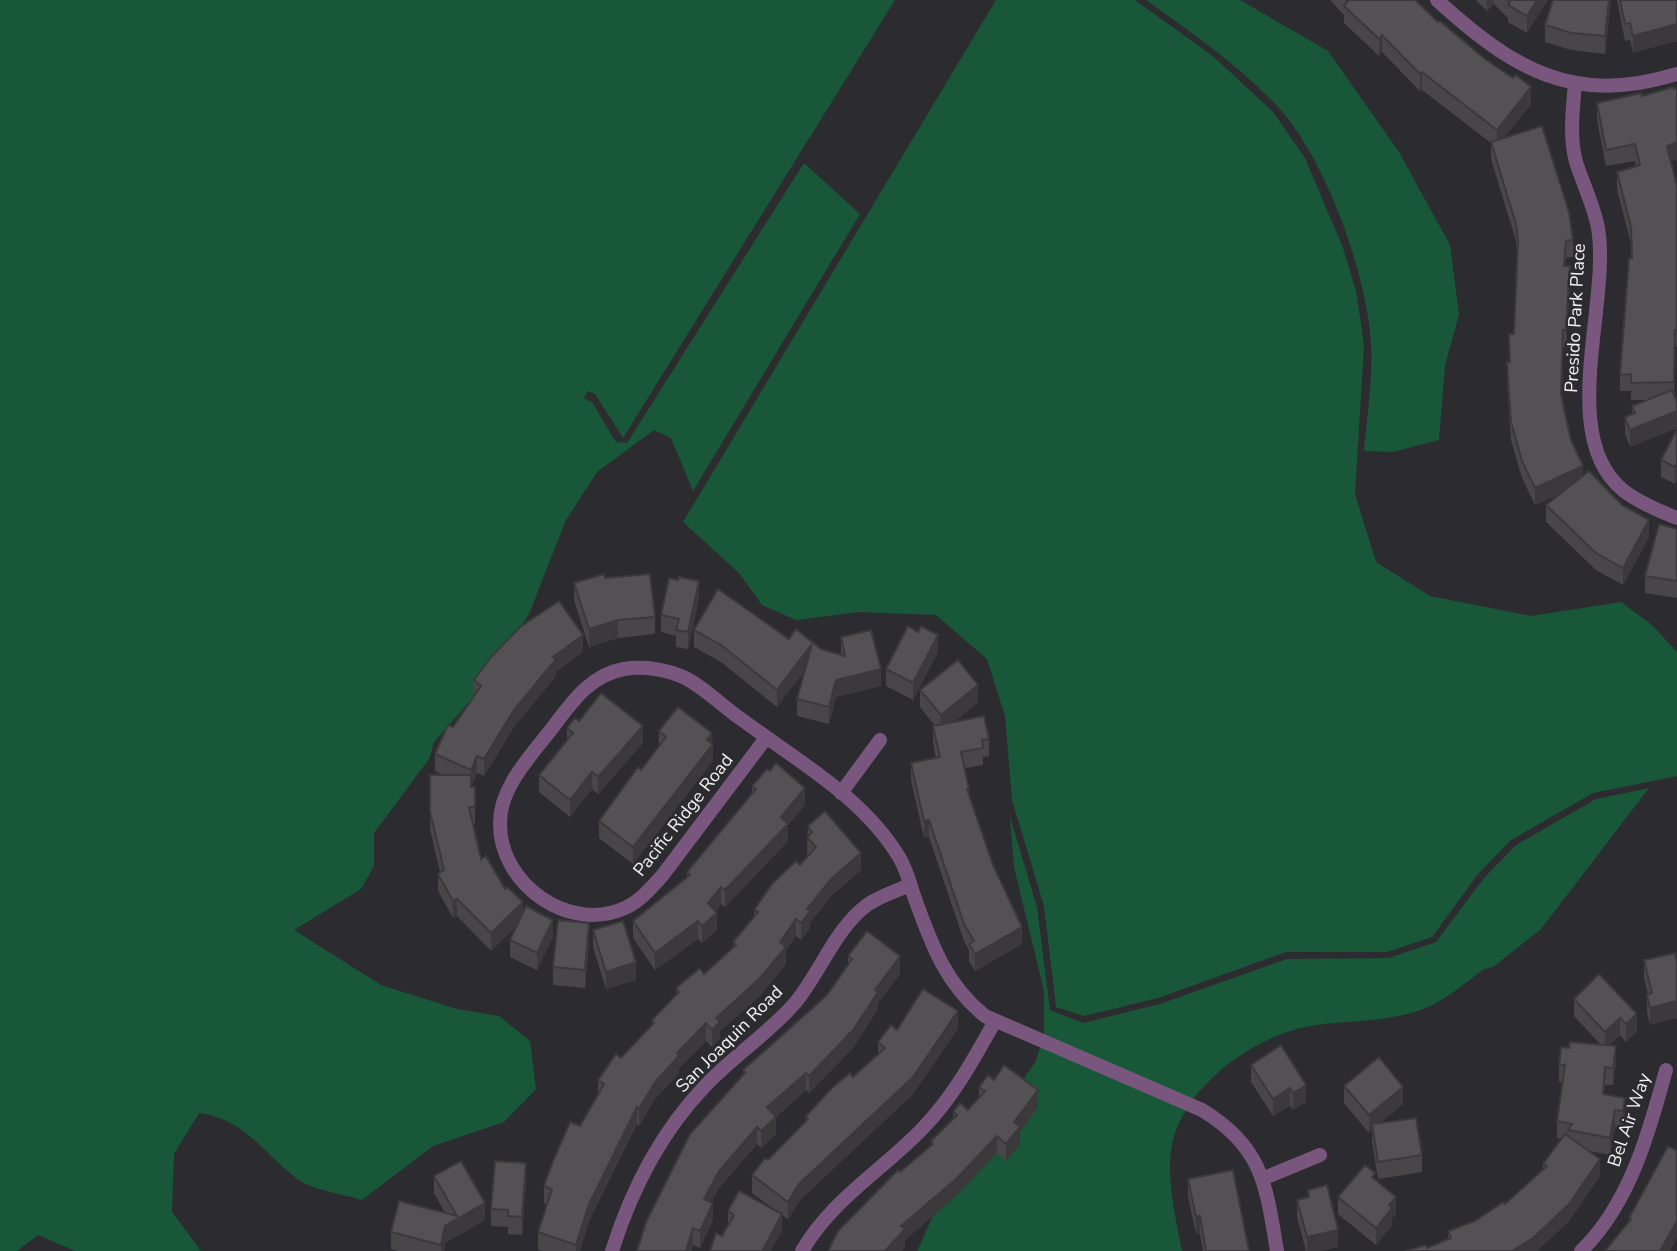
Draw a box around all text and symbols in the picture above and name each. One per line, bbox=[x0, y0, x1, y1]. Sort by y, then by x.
street label: Presido Park Place bbox=[1559, 243, 1591, 393]
street label: Pacific Ridge Road bbox=[628, 749, 738, 881]
street label: San Joaquin Road bbox=[670, 980, 788, 1098]
street label: Bel Air Way bbox=[1602, 1069, 1656, 1170]

